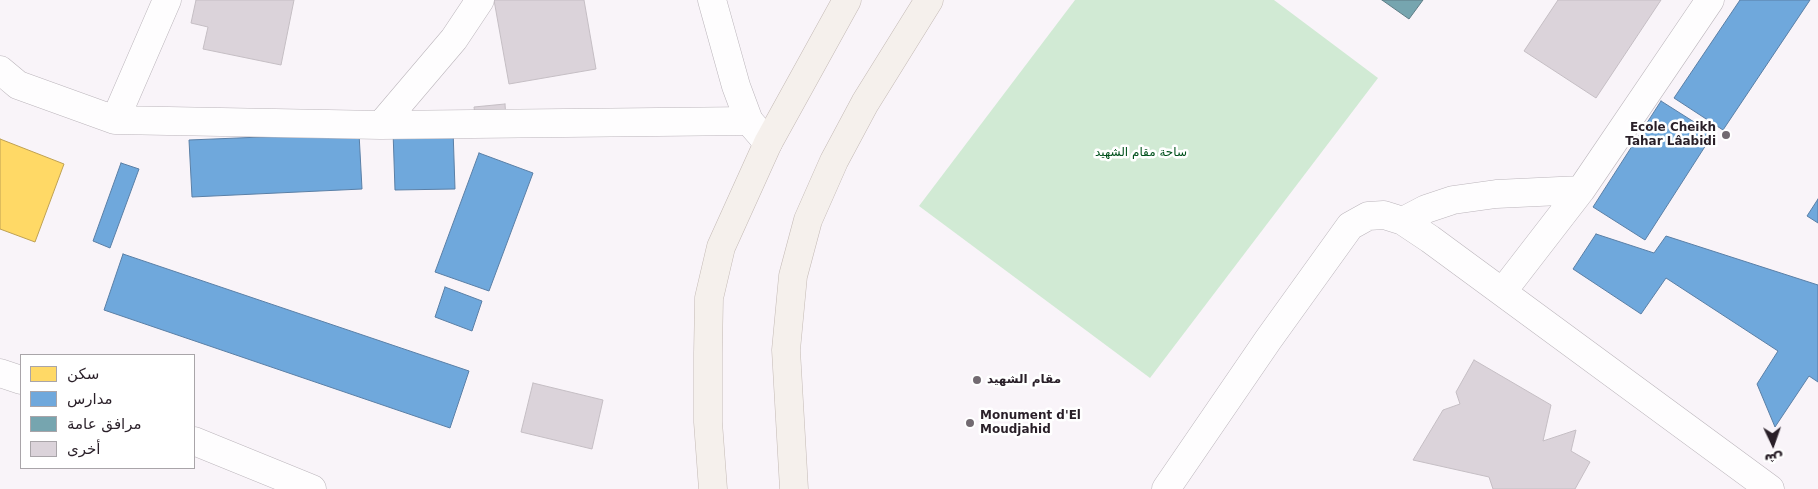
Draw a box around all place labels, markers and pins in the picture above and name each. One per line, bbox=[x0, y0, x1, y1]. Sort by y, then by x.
place label: Ecole Cheikh Tahar Lâabidi bbox=[1625, 121, 1716, 149]
marker: Ecole Cheikh Tahar Lâabidi bbox=[1720, 129, 1732, 141]
place label: مقام الشهيد bbox=[987, 373, 1061, 387]
marker: مقام الشهيد bbox=[971, 374, 983, 386]
place label: Monument d'El Moudjahid bbox=[980, 409, 1081, 437]
marker: Monument d'El Moudjahid bbox=[964, 417, 976, 429]

